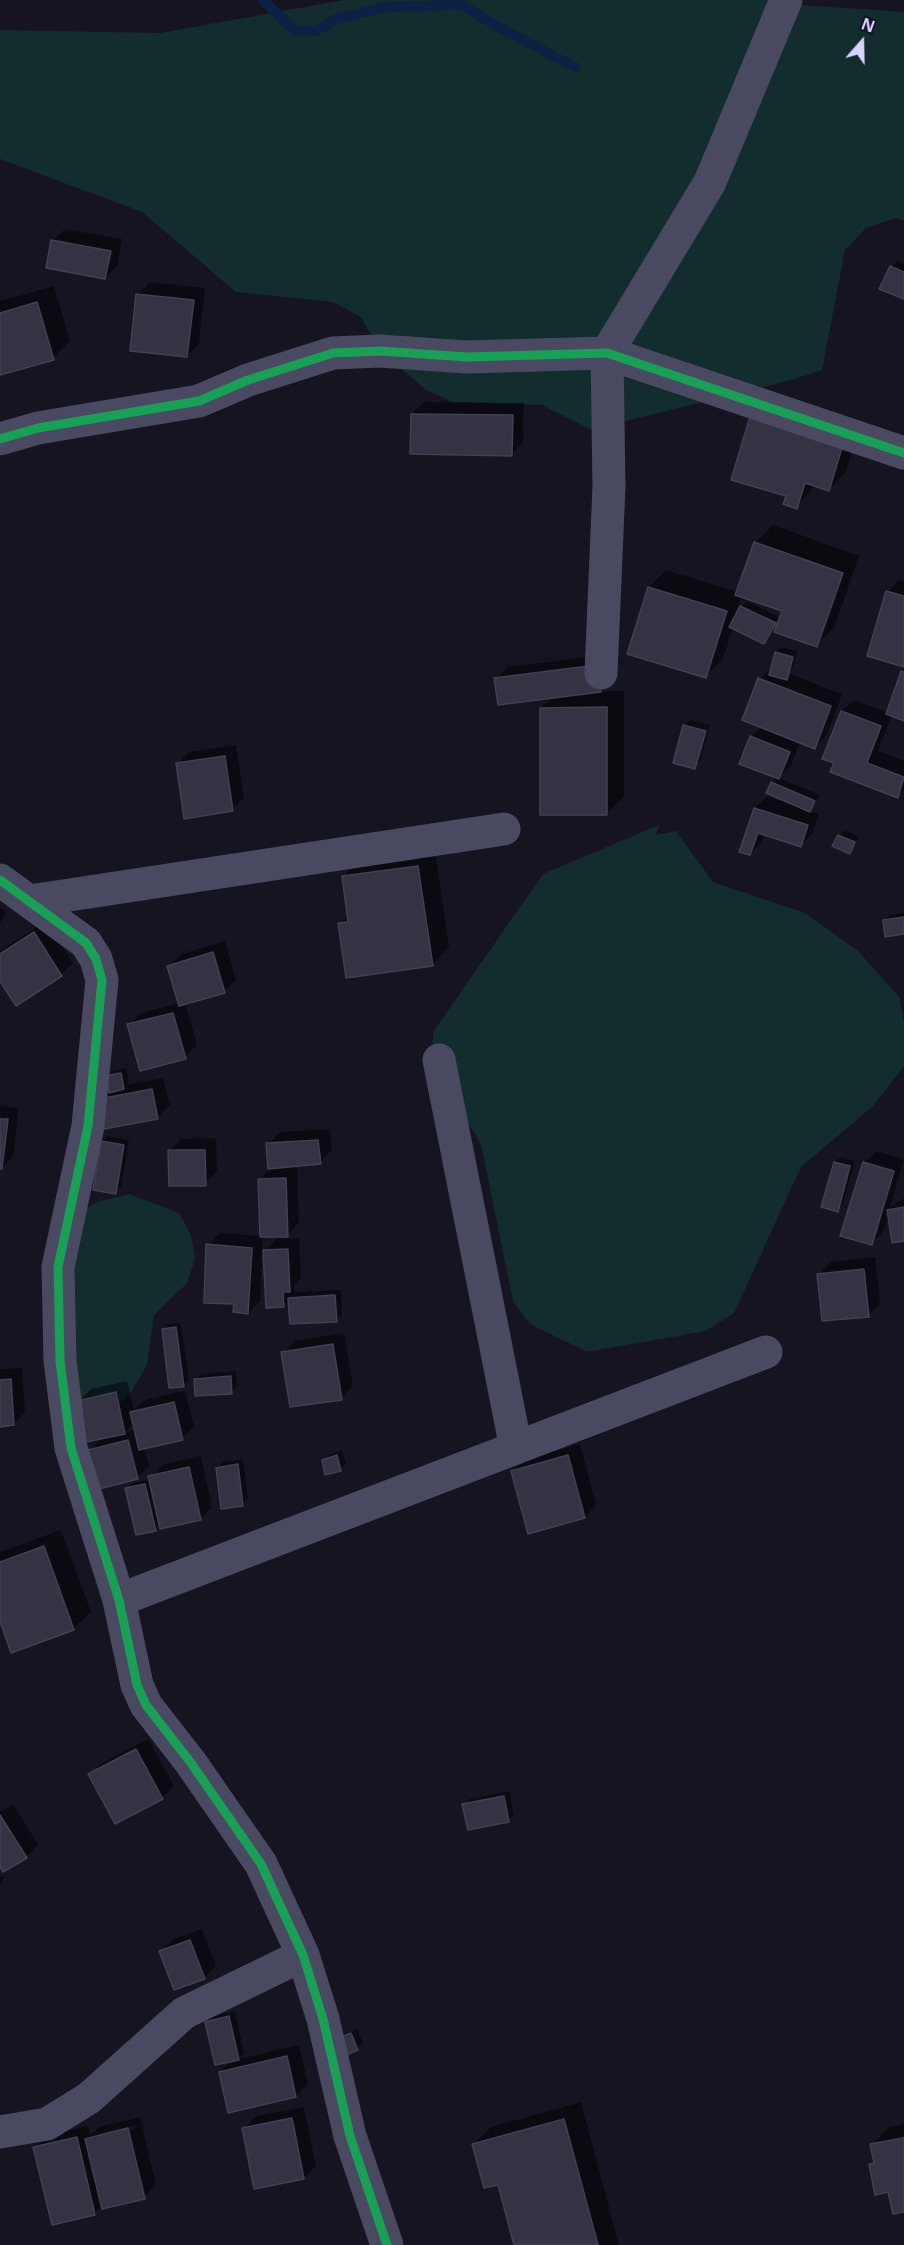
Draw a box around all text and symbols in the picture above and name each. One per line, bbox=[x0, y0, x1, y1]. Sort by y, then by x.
north arrow bbox=[832, 12, 892, 72]
text: N bbox=[858, 13, 878, 38]

